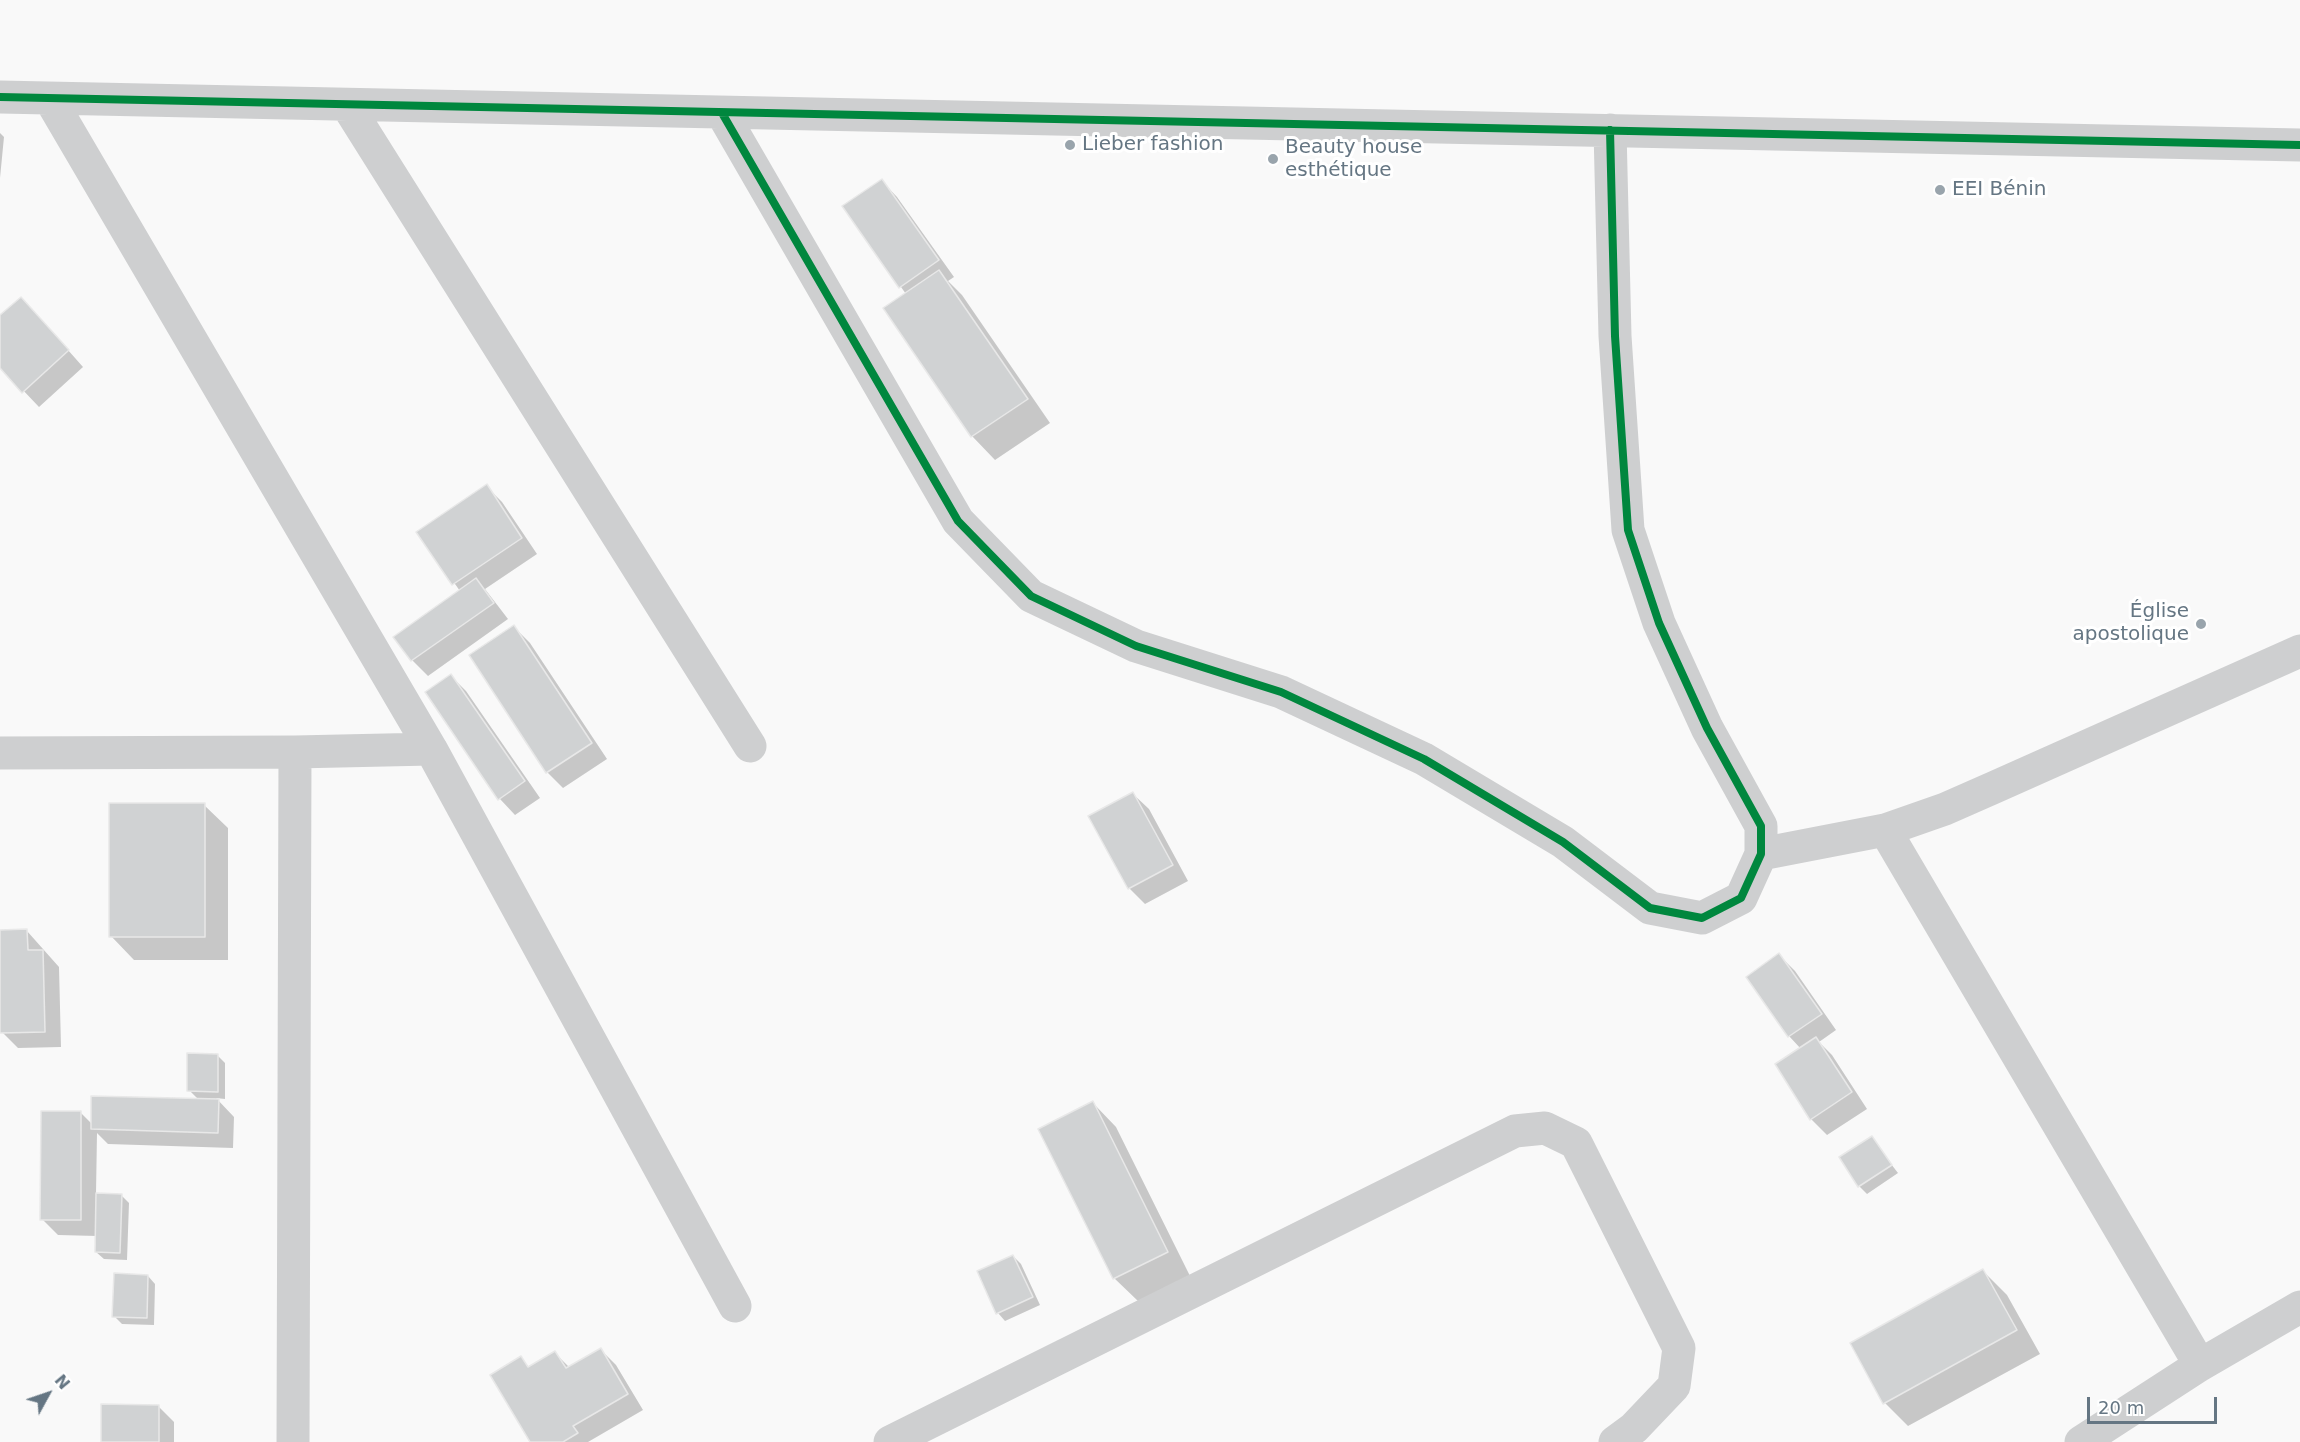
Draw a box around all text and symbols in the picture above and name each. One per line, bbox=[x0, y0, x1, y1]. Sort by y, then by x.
place label: Lieber fashion bbox=[1082, 133, 1223, 157]
place label: Beauty house esthétique bbox=[1285, 136, 1422, 183]
marker: Lieber fashion bbox=[1063, 138, 1077, 152]
marker: Beauty house esthétique bbox=[1266, 152, 1280, 166]
place label: EEI Bénin bbox=[1952, 178, 2046, 202]
marker: EEI Bénin bbox=[1933, 183, 1947, 197]
place label: Église apostolique bbox=[2073, 600, 2189, 647]
marker: Église apostolique bbox=[2194, 617, 2208, 631]
north arrow bbox=[18, 1364, 78, 1424]
text: N bbox=[51, 1371, 74, 1393]
scale bar bbox=[2090, 1385, 2220, 1423]
text: 20 m bbox=[2098, 1397, 2144, 1418]

